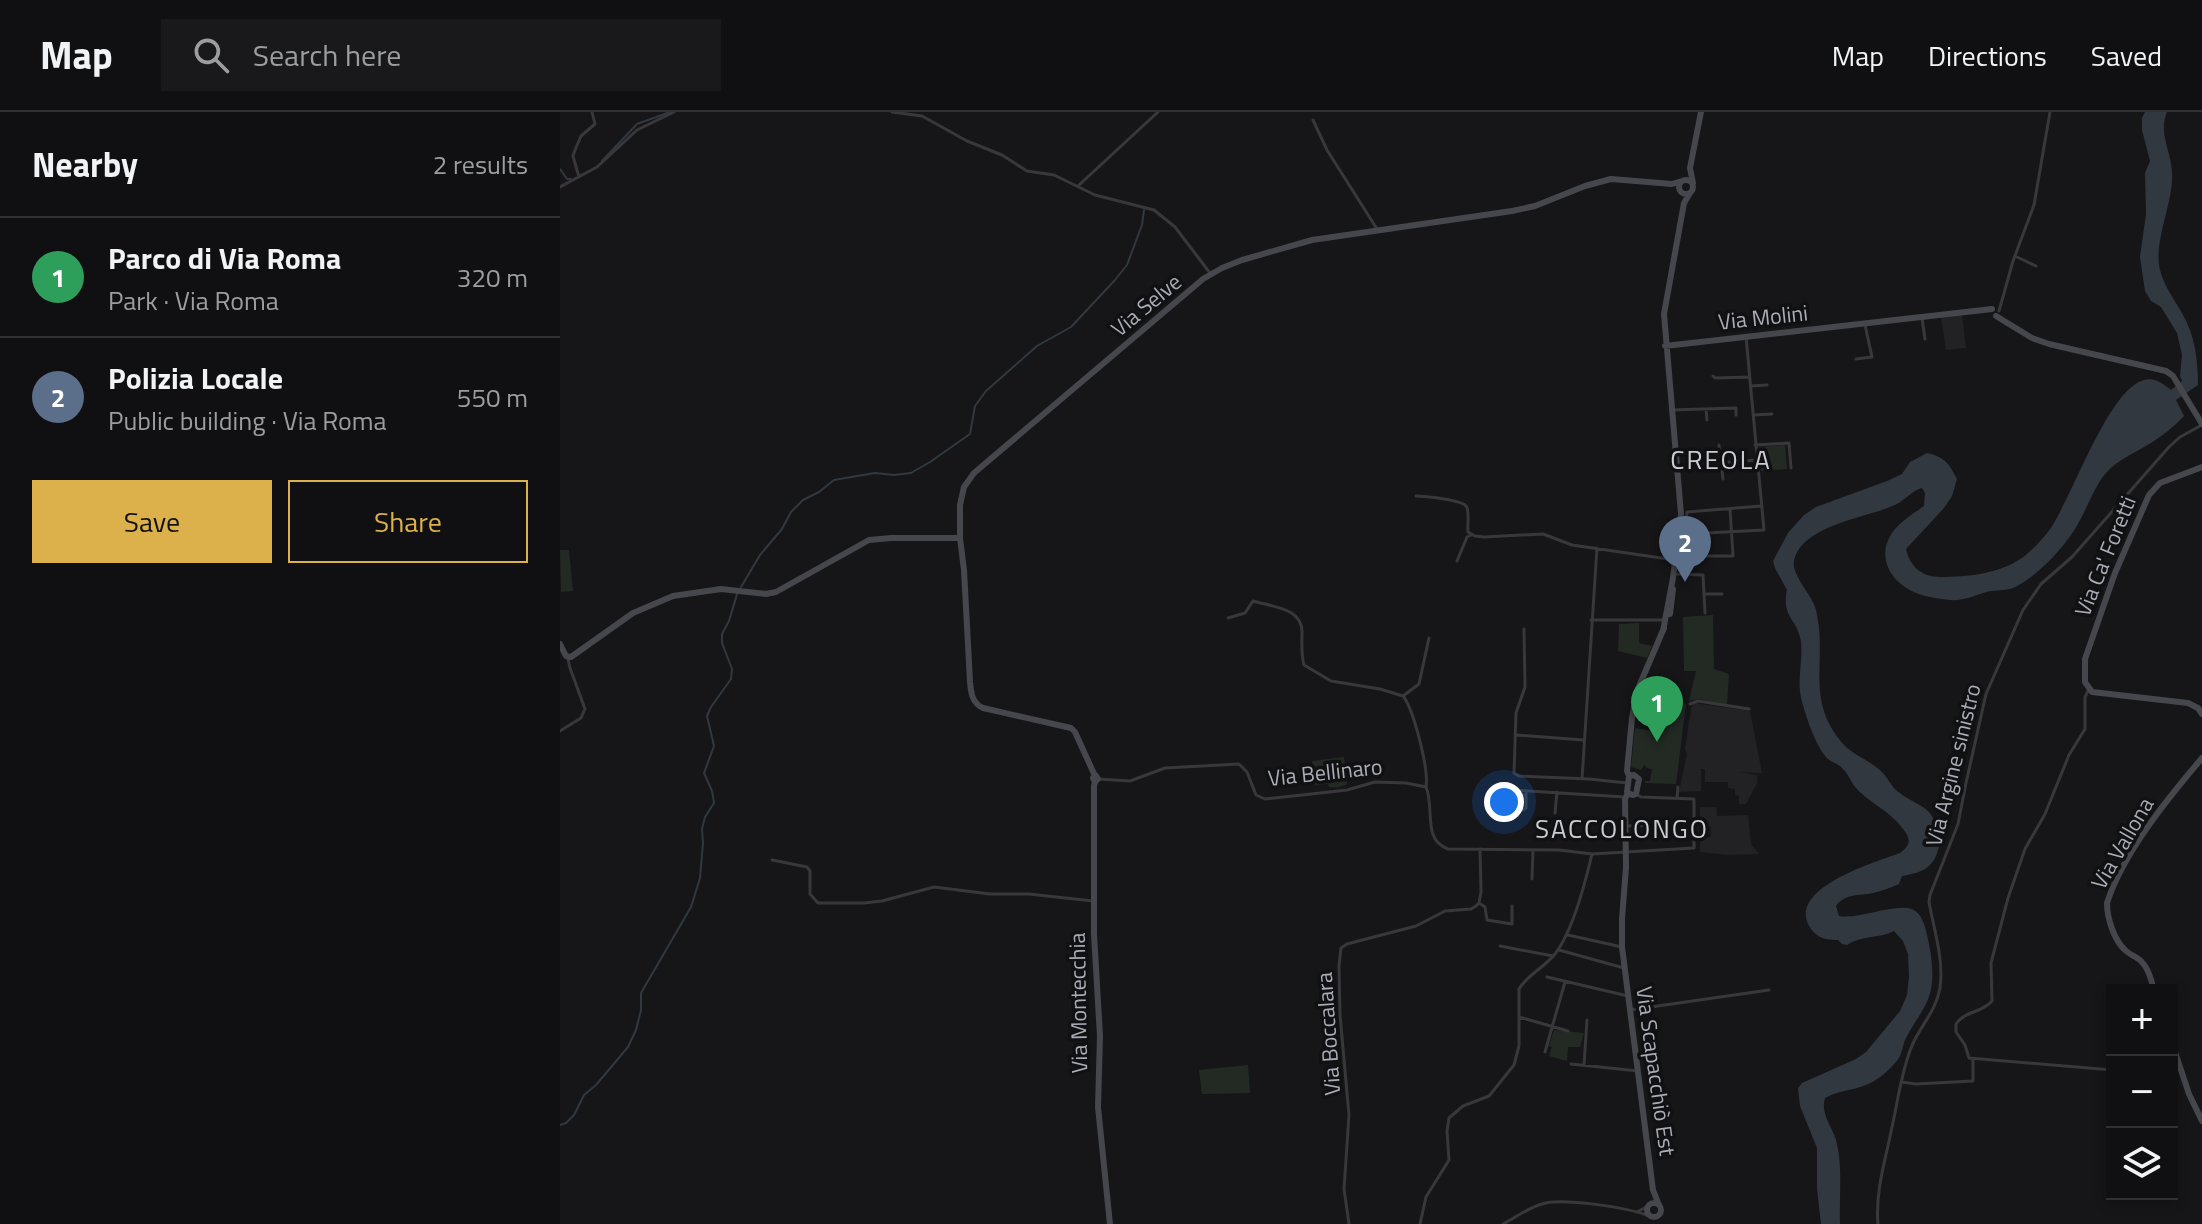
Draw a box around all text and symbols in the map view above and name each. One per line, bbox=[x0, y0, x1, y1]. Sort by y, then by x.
search box bbox=[161, 19, 721, 91]
text: Map bbox=[40, 26, 113, 84]
text: Search here bbox=[253, 32, 402, 78]
icon: search bbox=[189, 33, 233, 77]
text: Map bbox=[1832, 34, 1884, 77]
text: Directions bbox=[1928, 34, 2047, 77]
text: Saved bbox=[2091, 34, 2162, 77]
text: Nearby bbox=[32, 138, 138, 190]
text: 2 results bbox=[433, 145, 528, 184]
text: Parco di Via Roma bbox=[108, 235, 341, 281]
text: 1 bbox=[51, 258, 65, 297]
text: 320 m bbox=[457, 258, 528, 297]
street label: Via Selve bbox=[1103, 265, 1189, 345]
text: Park · Via Roma bbox=[108, 281, 279, 320]
street label: Via Molini bbox=[1716, 295, 1810, 339]
text: Polizia Locale bbox=[108, 355, 283, 401]
text: 2 bbox=[51, 378, 65, 417]
text: 550 m bbox=[457, 378, 528, 417]
text: Public building · Via Roma bbox=[108, 401, 387, 440]
district label: CREOLA bbox=[1670, 440, 1772, 479]
button: Save bbox=[32, 480, 272, 563]
button: Share bbox=[288, 480, 528, 563]
street label: Via Ca' Foretti bbox=[2065, 491, 2145, 621]
pin: 2 bbox=[1659, 516, 1711, 582]
pin: 1 bbox=[1631, 676, 1683, 742]
street label: Via Argine sinistro bbox=[1916, 680, 1990, 850]
street label: Via Bellinaro bbox=[1266, 749, 1384, 795]
your location bbox=[1484, 782, 1524, 822]
street label: Via Vallona bbox=[2082, 791, 2162, 895]
district label: SACCOLONGO bbox=[1535, 809, 1709, 848]
street label: Via Montecchia bbox=[1060, 932, 1096, 1074]
street label: Via Boccalara bbox=[1307, 971, 1349, 1097]
street label: Via Scapacchiò Est bbox=[1627, 984, 1685, 1158]
map controls bbox=[2106, 984, 2178, 1200]
button: + bbox=[2106, 984, 2178, 1056]
button: − bbox=[2106, 1056, 2178, 1128]
button: layers bbox=[2106, 1128, 2178, 1200]

